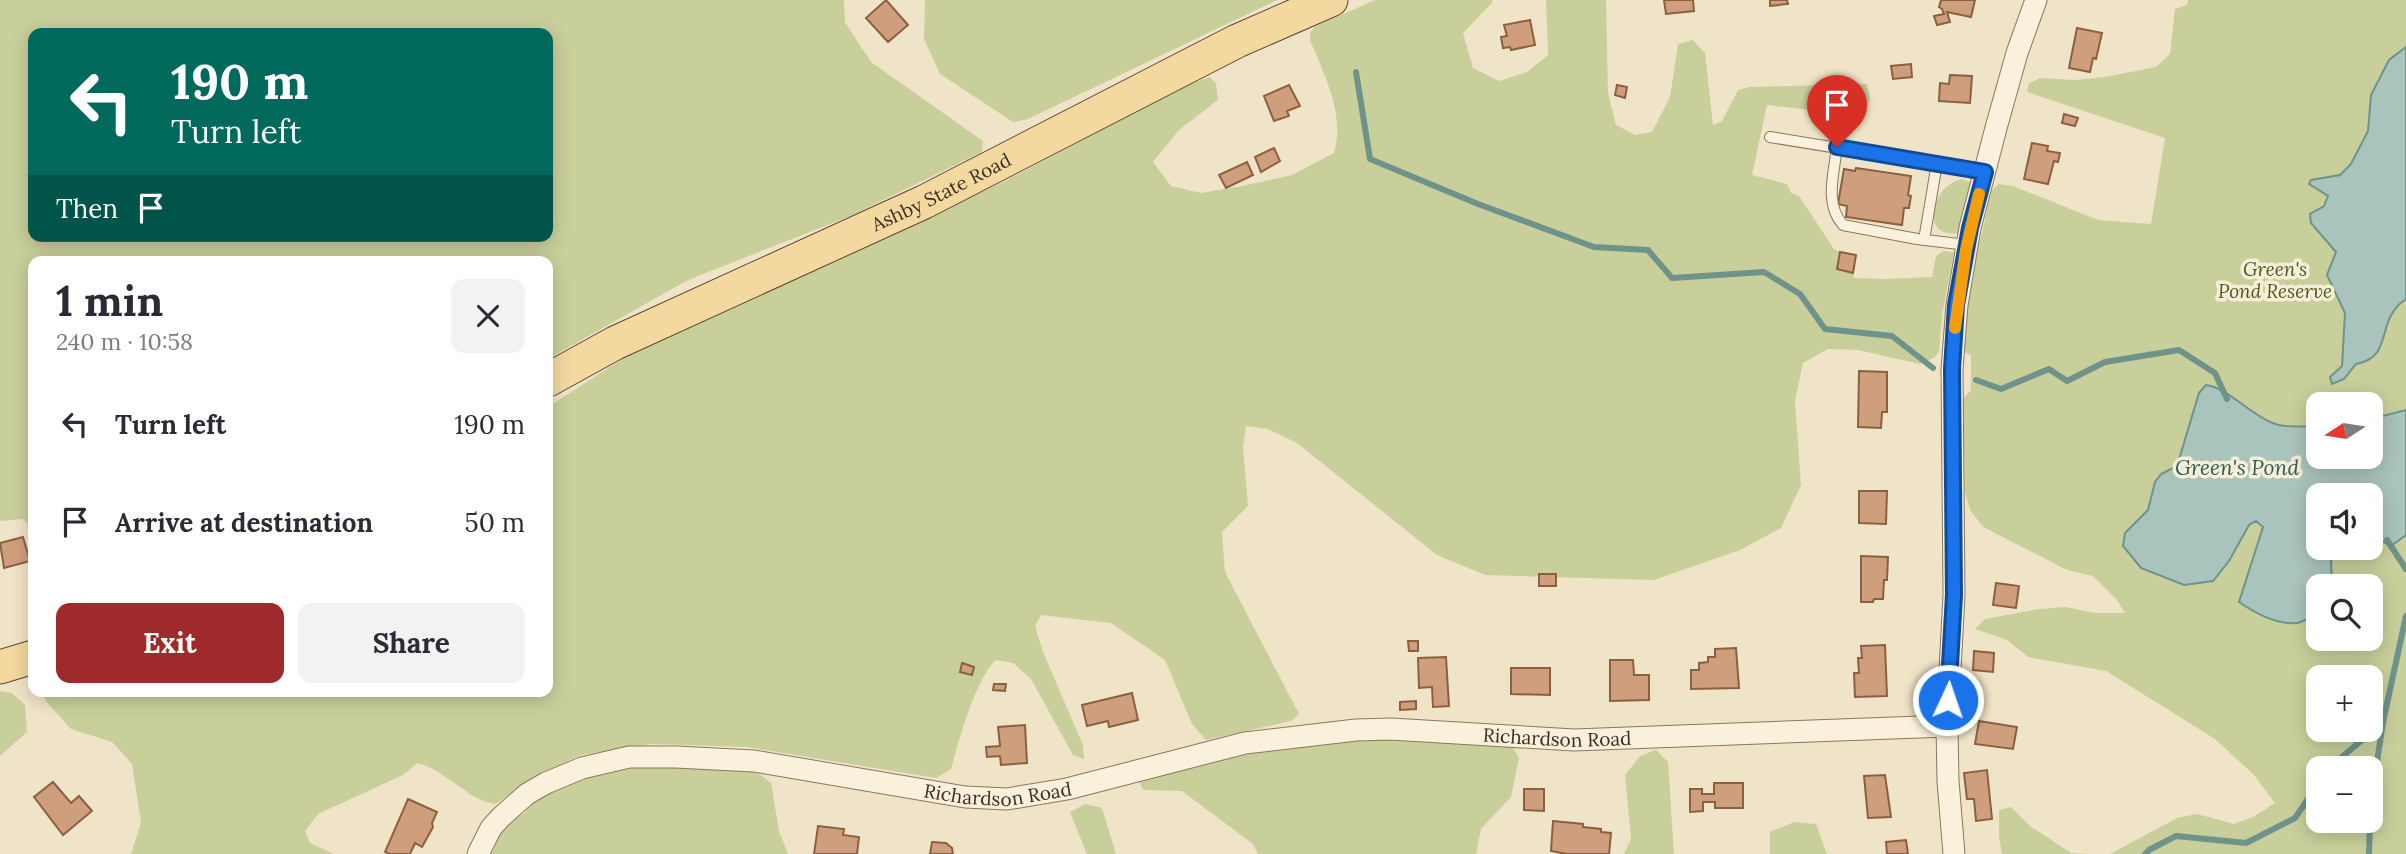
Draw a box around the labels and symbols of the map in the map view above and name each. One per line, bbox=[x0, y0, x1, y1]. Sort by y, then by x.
pin bbox=[1807, 75, 1867, 147]
street label: Ashby State Road bbox=[867, 147, 1015, 237]
park label: Green's Pond Reserve bbox=[2218, 257, 2332, 303]
north arrow bbox=[2306, 392, 2384, 469]
water label: Green's Pond bbox=[2175, 454, 2299, 481]
position arrow bbox=[1911, 663, 1985, 737]
street label: Richardson Road bbox=[1482, 723, 1632, 752]
street label: Richardson Road bbox=[922, 776, 1073, 811]

